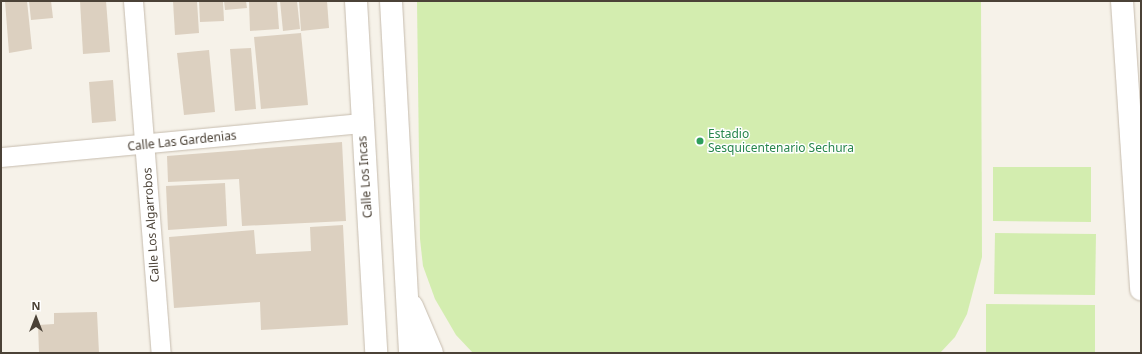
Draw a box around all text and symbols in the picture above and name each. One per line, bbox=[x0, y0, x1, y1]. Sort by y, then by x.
place label: Estadio Sesquicentenario Sechura bbox=[708, 127, 854, 155]
street label: Calle Las Gardenias bbox=[127, 128, 237, 154]
street label: Calle Los Incas bbox=[355, 135, 375, 219]
marker: Estadio Sesquicentenario Sechura bbox=[695, 136, 705, 146]
street label: Calle Los Algarrobos bbox=[140, 167, 162, 283]
north arrow bbox=[16, 298, 56, 338]
text: N bbox=[32, 298, 40, 313]

